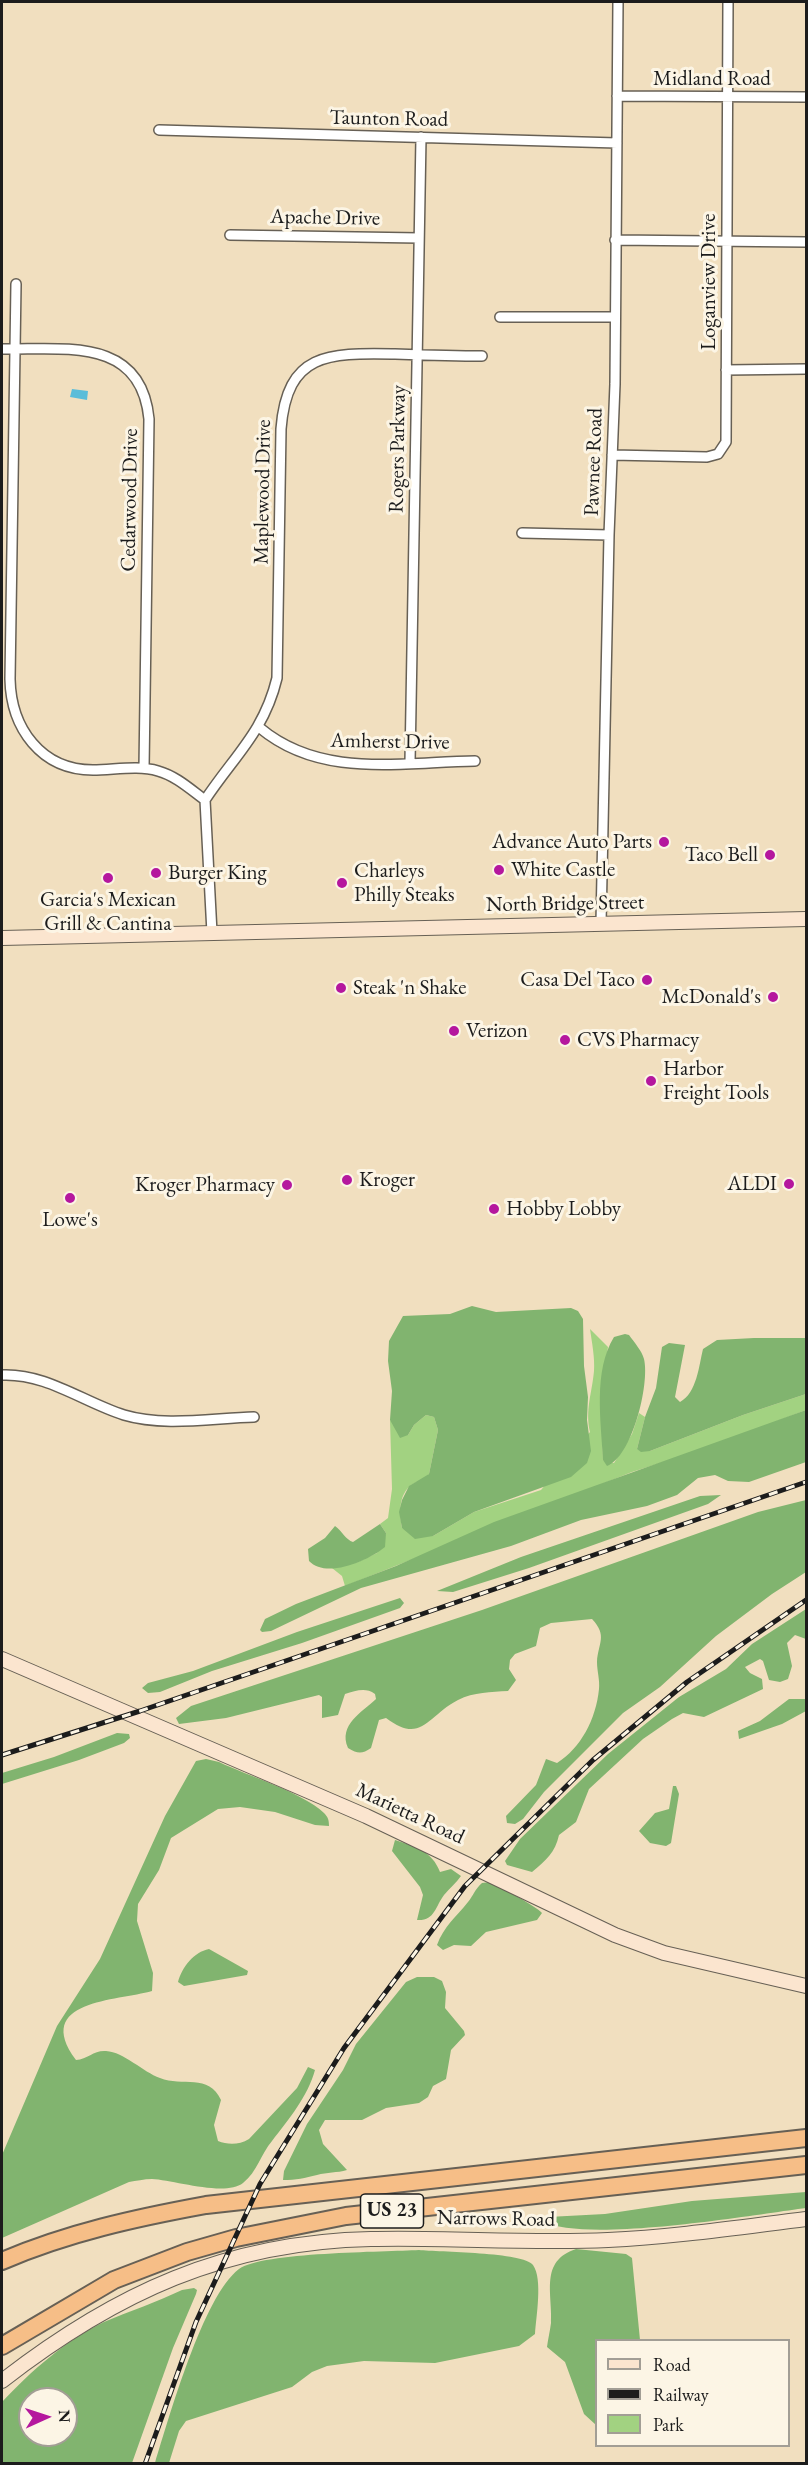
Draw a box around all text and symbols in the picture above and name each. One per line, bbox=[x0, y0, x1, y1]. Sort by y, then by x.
street label: Midland Road bbox=[653, 66, 771, 92]
street label: Taunton Road bbox=[329, 105, 449, 133]
street label: Apache Drive bbox=[270, 204, 380, 232]
street label: Loganview Drive bbox=[696, 214, 722, 350]
street label: Rogers Parkway bbox=[384, 385, 412, 513]
street label: Pawnee Road bbox=[580, 407, 608, 517]
street label: Maplewood Drive bbox=[249, 419, 277, 565]
street label: Cedarwood Drive bbox=[116, 428, 144, 572]
street label: Amherst Drive bbox=[330, 728, 450, 756]
place label: Advance Auto Parts bbox=[492, 829, 652, 855]
marker: Advance Auto Parts bbox=[657, 835, 671, 849]
place label: Taco Bell bbox=[684, 842, 758, 868]
marker: Taco Bell bbox=[763, 848, 777, 862]
place label: White Castle bbox=[511, 857, 615, 883]
place label: Charleys Philly Steaks bbox=[354, 858, 455, 908]
place label: Burger King bbox=[168, 860, 267, 886]
marker: White Castle bbox=[492, 863, 506, 877]
marker: Burger King bbox=[149, 866, 163, 880]
marker: Garcia's Mexican Grill & Cantina bbox=[101, 871, 115, 885]
marker: Charleys Philly Steaks bbox=[335, 876, 349, 890]
place label: Garcia's Mexican Grill & Cantina bbox=[40, 887, 176, 937]
street label: North Bridge Street bbox=[486, 890, 644, 918]
place label: Casa Del Taco bbox=[520, 967, 635, 993]
marker: Casa Del Taco bbox=[640, 973, 654, 987]
place label: Steak 'n Shake bbox=[353, 975, 466, 1001]
marker: Steak 'n Shake bbox=[334, 981, 348, 995]
place label: McDonald's bbox=[662, 984, 761, 1010]
marker: McDonald's bbox=[766, 990, 780, 1004]
place label: Verizon bbox=[466, 1018, 528, 1044]
marker: Verizon bbox=[447, 1024, 461, 1038]
place label: CVS Pharmacy bbox=[577, 1027, 699, 1053]
marker: CVS Pharmacy bbox=[558, 1033, 572, 1047]
place label: Harbor Freight Tools bbox=[663, 1056, 769, 1106]
marker: Harbor Freight Tools bbox=[644, 1074, 658, 1088]
place label: Kroger bbox=[359, 1167, 415, 1193]
place label: ALDI bbox=[727, 1171, 777, 1197]
place label: Kroger Pharmacy bbox=[135, 1172, 275, 1198]
marker: Kroger bbox=[340, 1173, 354, 1187]
marker: ALDI bbox=[782, 1177, 796, 1191]
marker: Kroger Pharmacy bbox=[280, 1178, 294, 1192]
marker: Lowe's bbox=[63, 1191, 77, 1205]
place label: Hobby Lobby bbox=[506, 1196, 621, 1222]
marker: Hobby Lobby bbox=[487, 1202, 501, 1216]
place label: Lowe's bbox=[42, 1207, 98, 1233]
street label: Marietta Road bbox=[352, 1778, 468, 1850]
road number: US 23 bbox=[360, 2194, 424, 2228]
street label: Narrows Road bbox=[437, 2205, 555, 2233]
legend bbox=[595, 2339, 790, 2447]
text: Road bbox=[653, 2353, 691, 2376]
text: Railway bbox=[653, 2383, 709, 2406]
north arrow bbox=[18, 2387, 78, 2447]
text: N bbox=[54, 2409, 75, 2423]
text: Park bbox=[653, 2413, 684, 2436]

